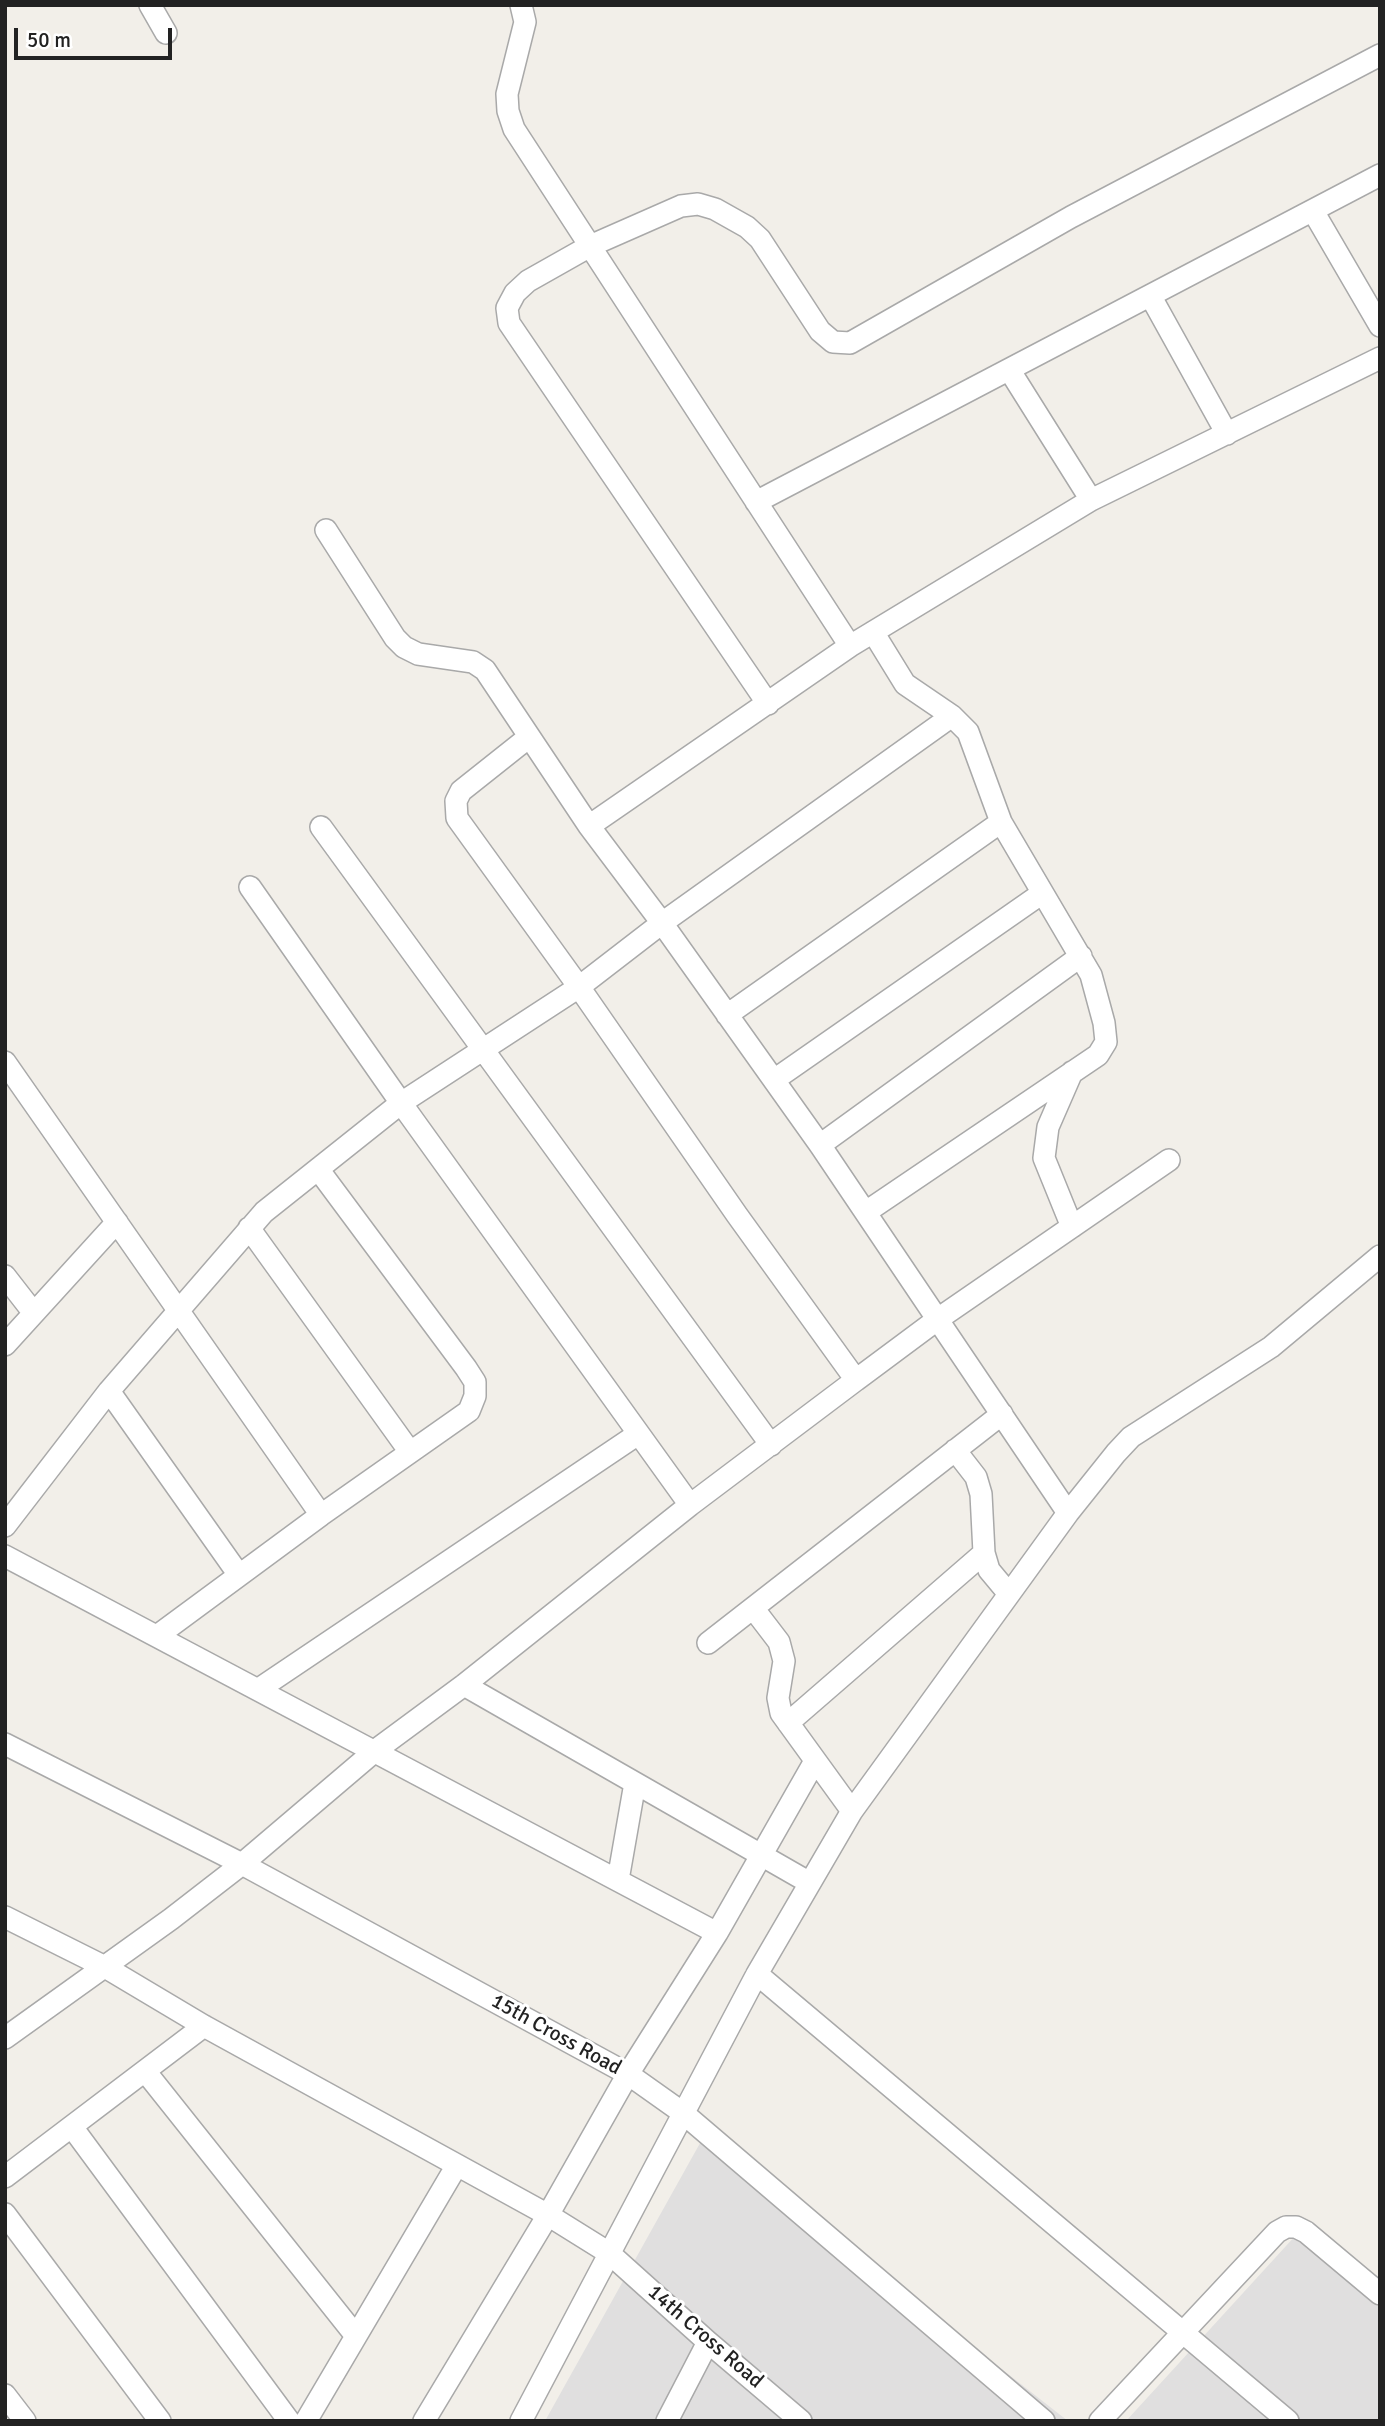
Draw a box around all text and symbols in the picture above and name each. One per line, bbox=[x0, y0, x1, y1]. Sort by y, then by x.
scale bar bbox=[18, 14, 175, 58]
text: 50 m bbox=[27, 27, 71, 53]
street label: 15th Cross Road bbox=[486, 1989, 626, 2081]
street label: 14th Cross Road bbox=[642, 2280, 768, 2394]

